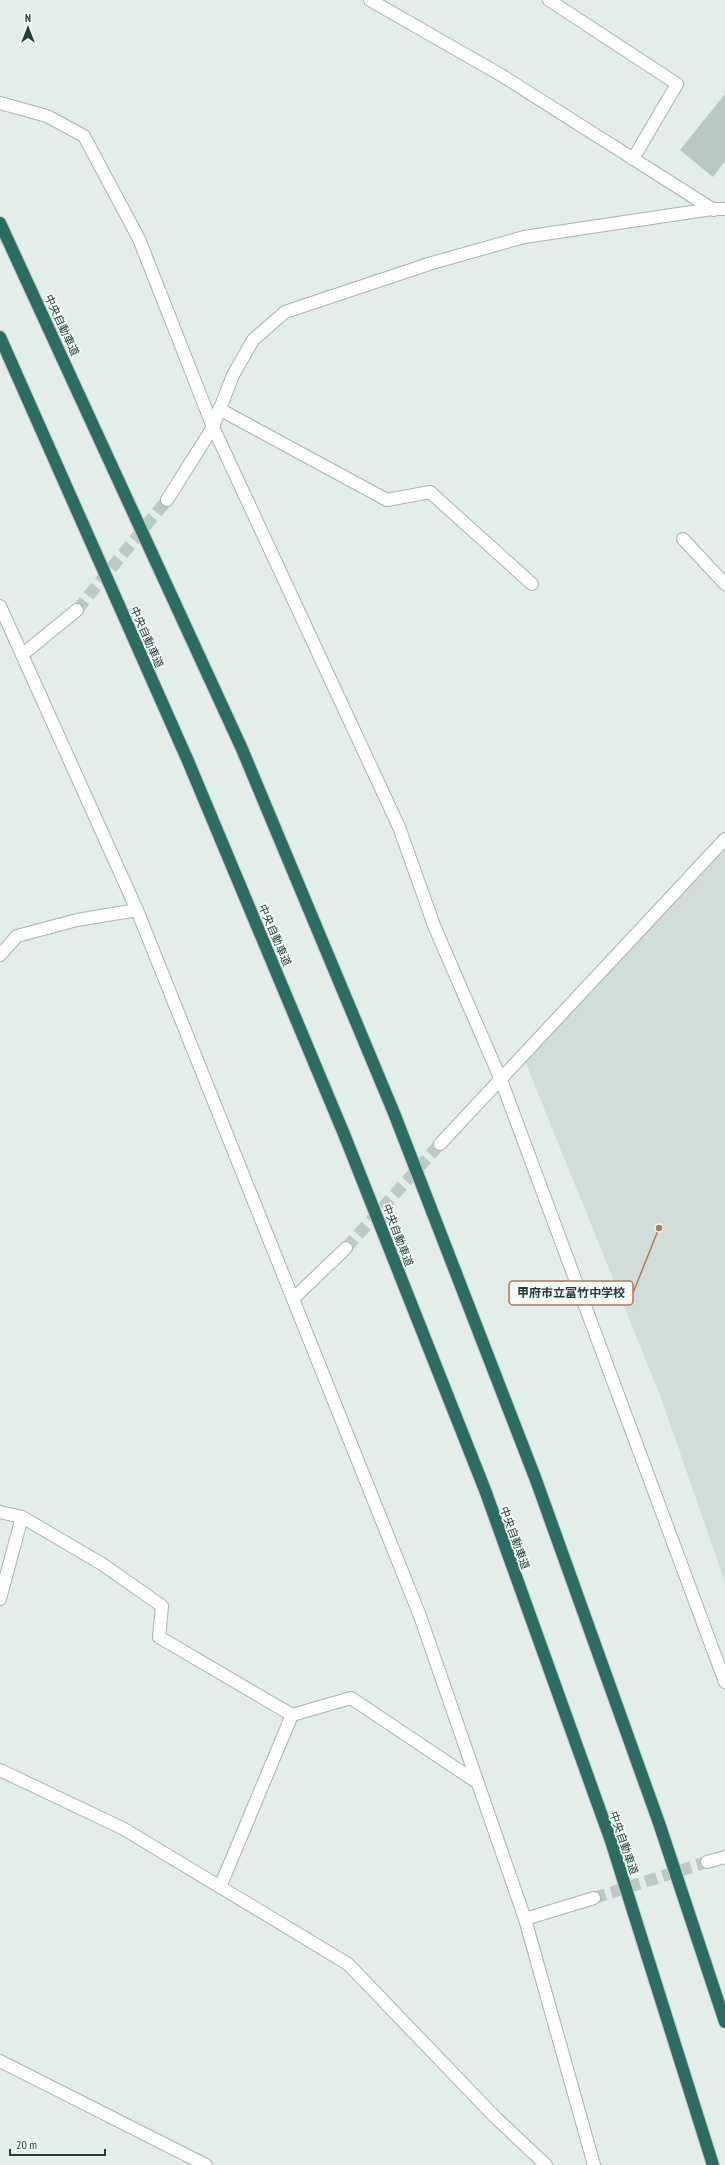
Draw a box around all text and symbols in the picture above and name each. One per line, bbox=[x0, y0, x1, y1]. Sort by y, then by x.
north arrow bbox=[8, 8, 48, 48]
text: N bbox=[25, 11, 31, 25]
street label: 中央自動車道 bbox=[42, 292, 82, 358]
street label: 中央自動車道 bbox=[127, 604, 167, 670]
street label: 中央自動車道 bbox=[256, 902, 294, 968]
street label: 中央自動車道 bbox=[380, 1202, 416, 1268]
callout: 甲府市立富竹中学校 bbox=[509, 1281, 633, 1305]
text: 甲府市立富竹中学校 bbox=[517, 1285, 625, 1300]
street label: 中央自動車道 bbox=[497, 1505, 533, 1571]
street label: 中央自動車道 bbox=[607, 1810, 641, 1876]
scale bar bbox=[10, 2131, 105, 2157]
text: 20 m bbox=[16, 2137, 37, 2152]

